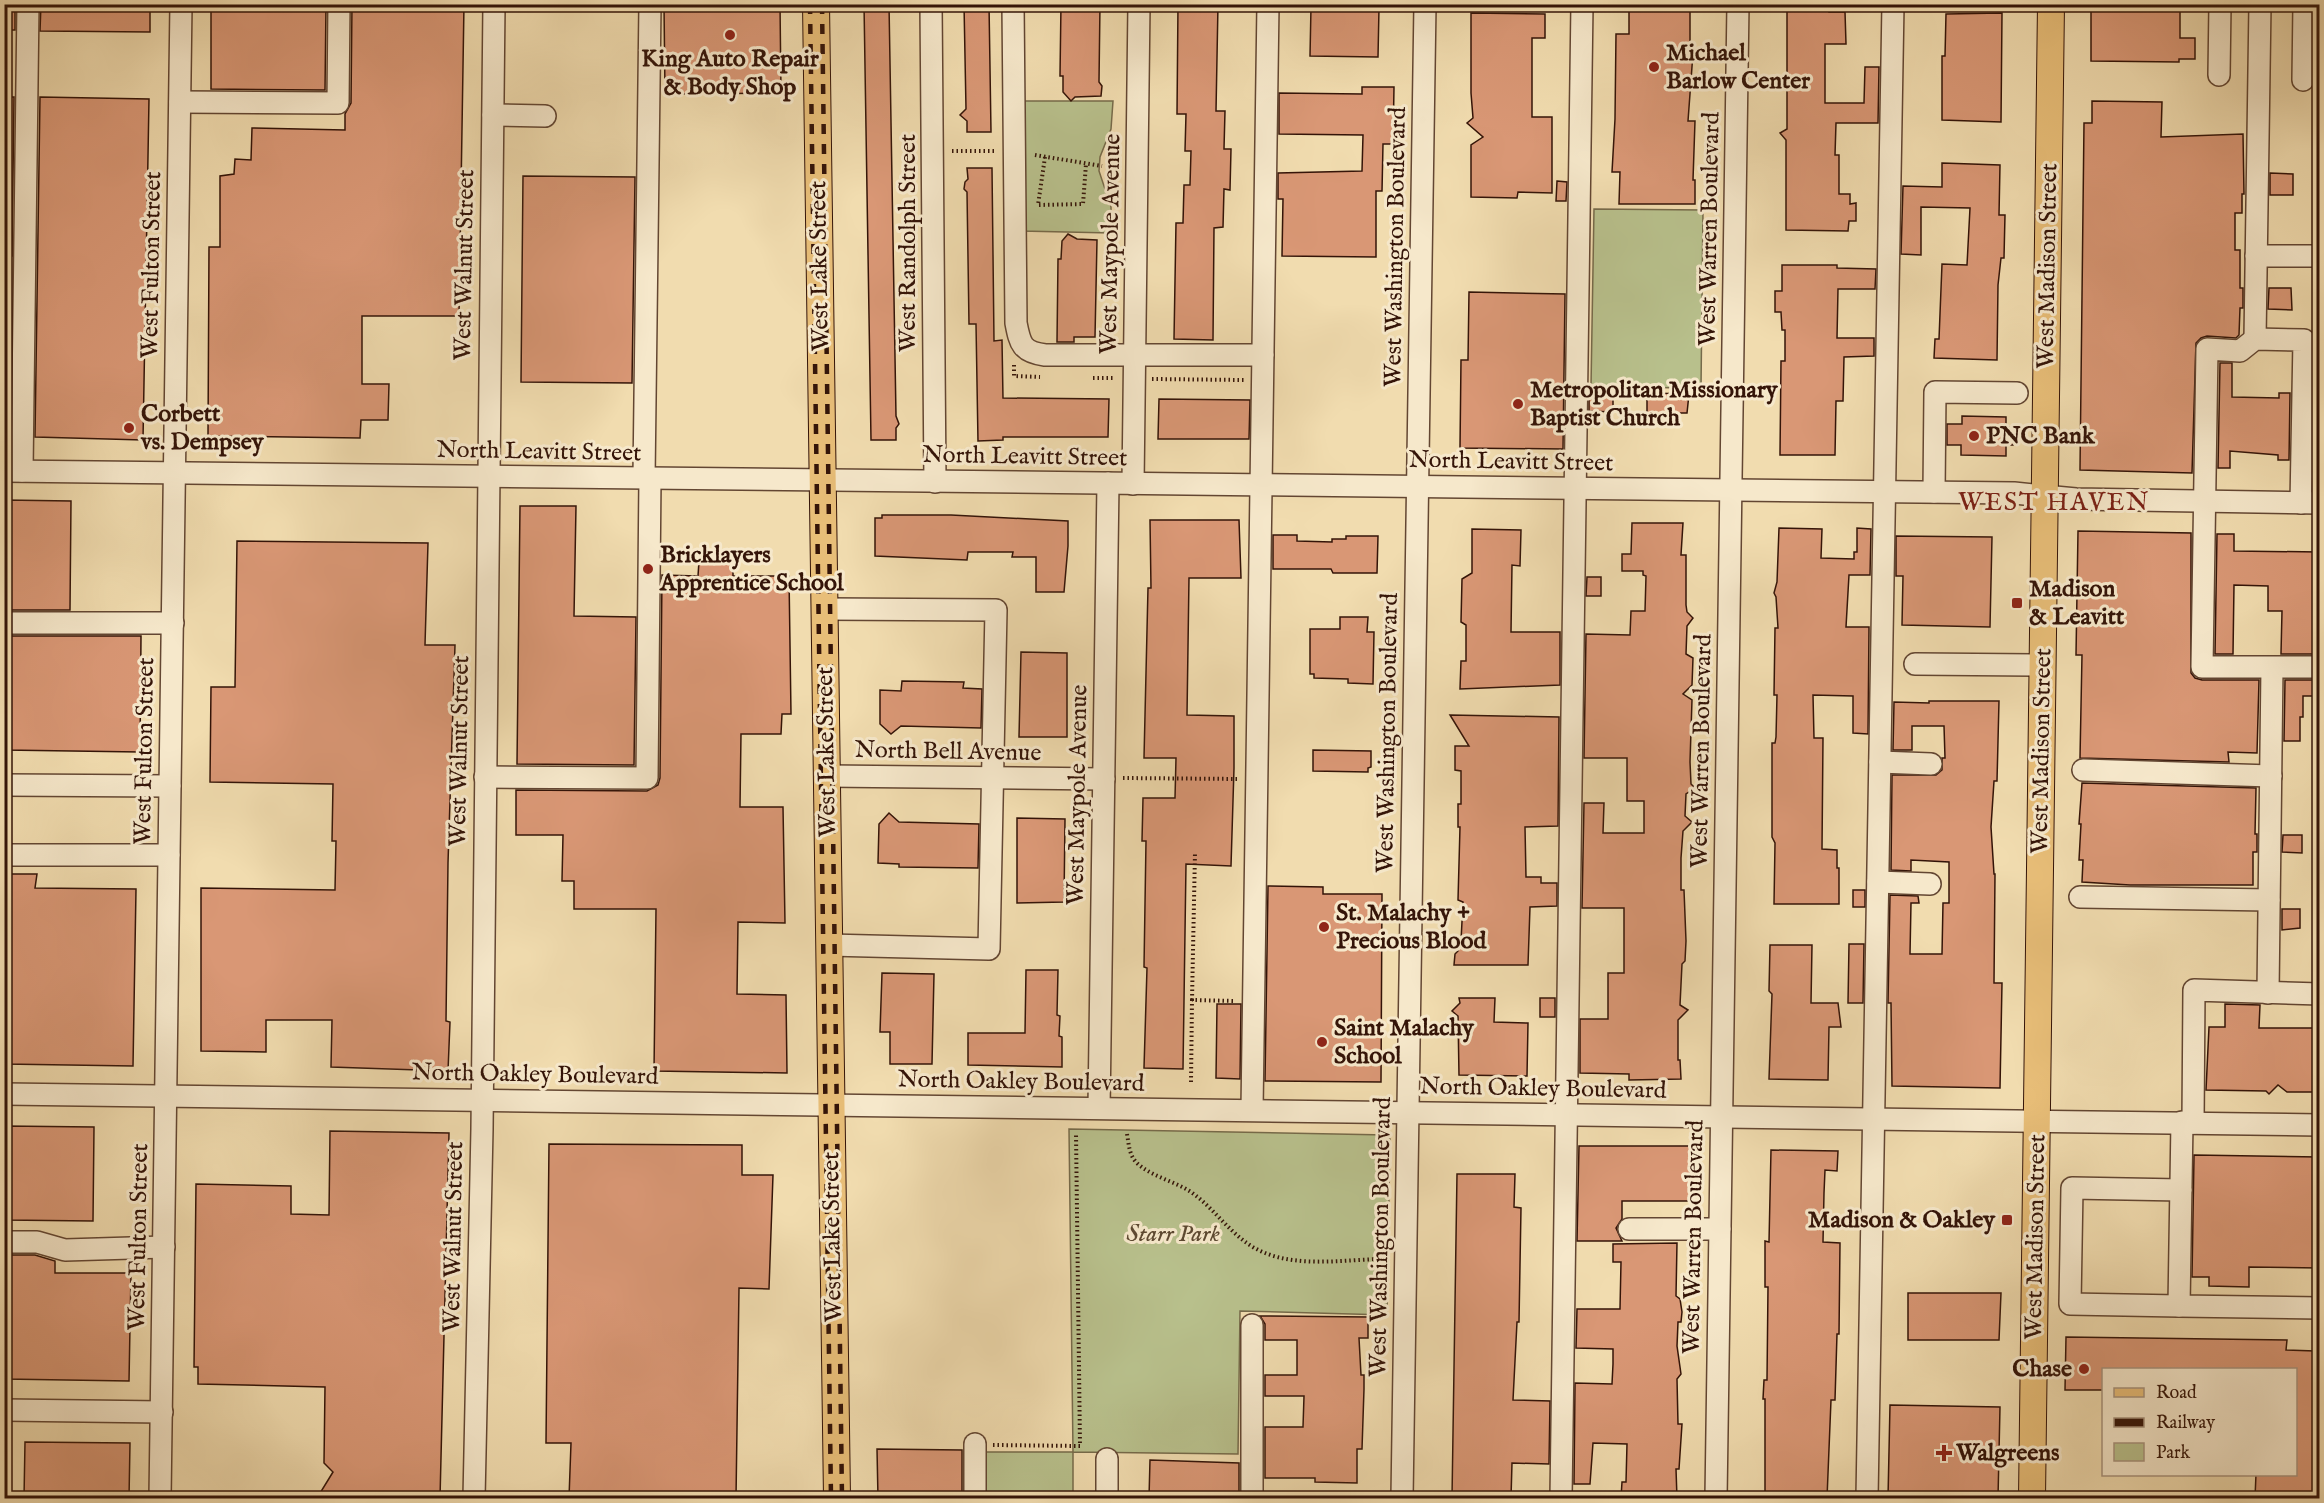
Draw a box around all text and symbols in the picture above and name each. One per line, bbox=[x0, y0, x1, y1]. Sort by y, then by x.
marker: King Auto Repair & Body Shop bbox=[723, 28, 737, 42]
place label: Michael Barlow Center bbox=[1666, 38, 1810, 97]
place label: King Auto Repair & Body Shop bbox=[641, 44, 819, 103]
marker: Michael Barlow Center bbox=[1647, 60, 1661, 74]
street label: West Washington Boulevard bbox=[1378, 106, 1414, 387]
street label: West Warren Boulevard bbox=[1692, 111, 1728, 346]
street label: West Maypole Avenue bbox=[1094, 133, 1128, 355]
street label: West Randolph Street bbox=[893, 134, 924, 352]
street label: West Madison Street bbox=[2031, 163, 2065, 369]
street label: West Walnut Street bbox=[448, 169, 482, 361]
street label: West Fulton Street bbox=[135, 171, 169, 359]
street label: West Lake Street bbox=[803, 180, 837, 352]
place label: Metropolitan Missionary Baptist Church bbox=[1530, 375, 1779, 434]
marker: Metropolitan Missionary Baptist Church bbox=[1511, 397, 1525, 411]
place label: Corbett vs. Dempsey bbox=[140, 399, 265, 458]
marker: Corbett vs. Dempsey bbox=[122, 421, 136, 435]
place label: PNC Bank bbox=[1986, 421, 2096, 452]
marker: PNC Bank bbox=[1967, 429, 1981, 443]
street label: North Leavitt Street bbox=[436, 435, 642, 469]
street label: North Leavitt Street bbox=[922, 440, 1128, 474]
street label: North Leavitt Street bbox=[1408, 445, 1614, 479]
district label: WEST HAVEN bbox=[1958, 486, 2150, 519]
place label: Bricklayers Apprentice School bbox=[659, 540, 844, 599]
marker: Bricklayers Apprentice School bbox=[641, 562, 655, 576]
place label: Madison & Leavitt bbox=[2029, 574, 2125, 633]
street label: West Washington Boulevard bbox=[1370, 592, 1406, 873]
marker: Madison & Leavitt bbox=[2010, 596, 2024, 610]
street label: West Warren Boulevard bbox=[1684, 633, 1720, 868]
street label: West Madison Street bbox=[2025, 648, 2059, 854]
street label: West Walnut Street bbox=[443, 655, 477, 847]
street label: West Fulton Street bbox=[128, 657, 162, 845]
street label: West Lake Street bbox=[810, 666, 844, 838]
street label: West Maypole Avenue bbox=[1061, 684, 1095, 906]
street label: North Bell Avenue bbox=[854, 735, 1042, 769]
place label: St. Malachy + Precious Blood bbox=[1336, 898, 1487, 957]
marker: St. Malachy + Precious Blood bbox=[1317, 920, 1331, 934]
place label: Saint Malachy School bbox=[1334, 1013, 1475, 1072]
marker: Saint Malachy School bbox=[1315, 1035, 1329, 1049]
street label: North Oakley Boulevard bbox=[411, 1057, 659, 1093]
street label: North Oakley Boulevard bbox=[897, 1064, 1145, 1100]
street label: North Oakley Boulevard bbox=[1419, 1071, 1667, 1107]
street label: West Washington Boulevard bbox=[1363, 1096, 1399, 1377]
street label: West Warren Boulevard bbox=[1676, 1119, 1712, 1354]
street label: West Madison Street bbox=[2019, 1134, 2053, 1340]
street label: West Walnut Street bbox=[437, 1141, 471, 1333]
street label: West Fulton Street bbox=[122, 1143, 156, 1331]
street label: West Lake Street bbox=[816, 1151, 850, 1323]
place label: Madison & Oakley bbox=[1808, 1205, 1996, 1236]
marker: Madison & Oakley bbox=[2000, 1213, 2014, 1227]
park label: Starr Park bbox=[1126, 1219, 1220, 1250]
place label: Chase bbox=[2012, 1354, 2072, 1385]
marker: Chase bbox=[2077, 1362, 2091, 1376]
legend bbox=[2102, 1368, 2297, 1476]
text: Road bbox=[2156, 1382, 2197, 1405]
text: Railway bbox=[2156, 1412, 2215, 1435]
place label: Walgreens bbox=[1955, 1438, 2060, 1469]
text: Park bbox=[2156, 1442, 2191, 1465]
marker: Walgreens bbox=[1937, 1446, 1951, 1460]

